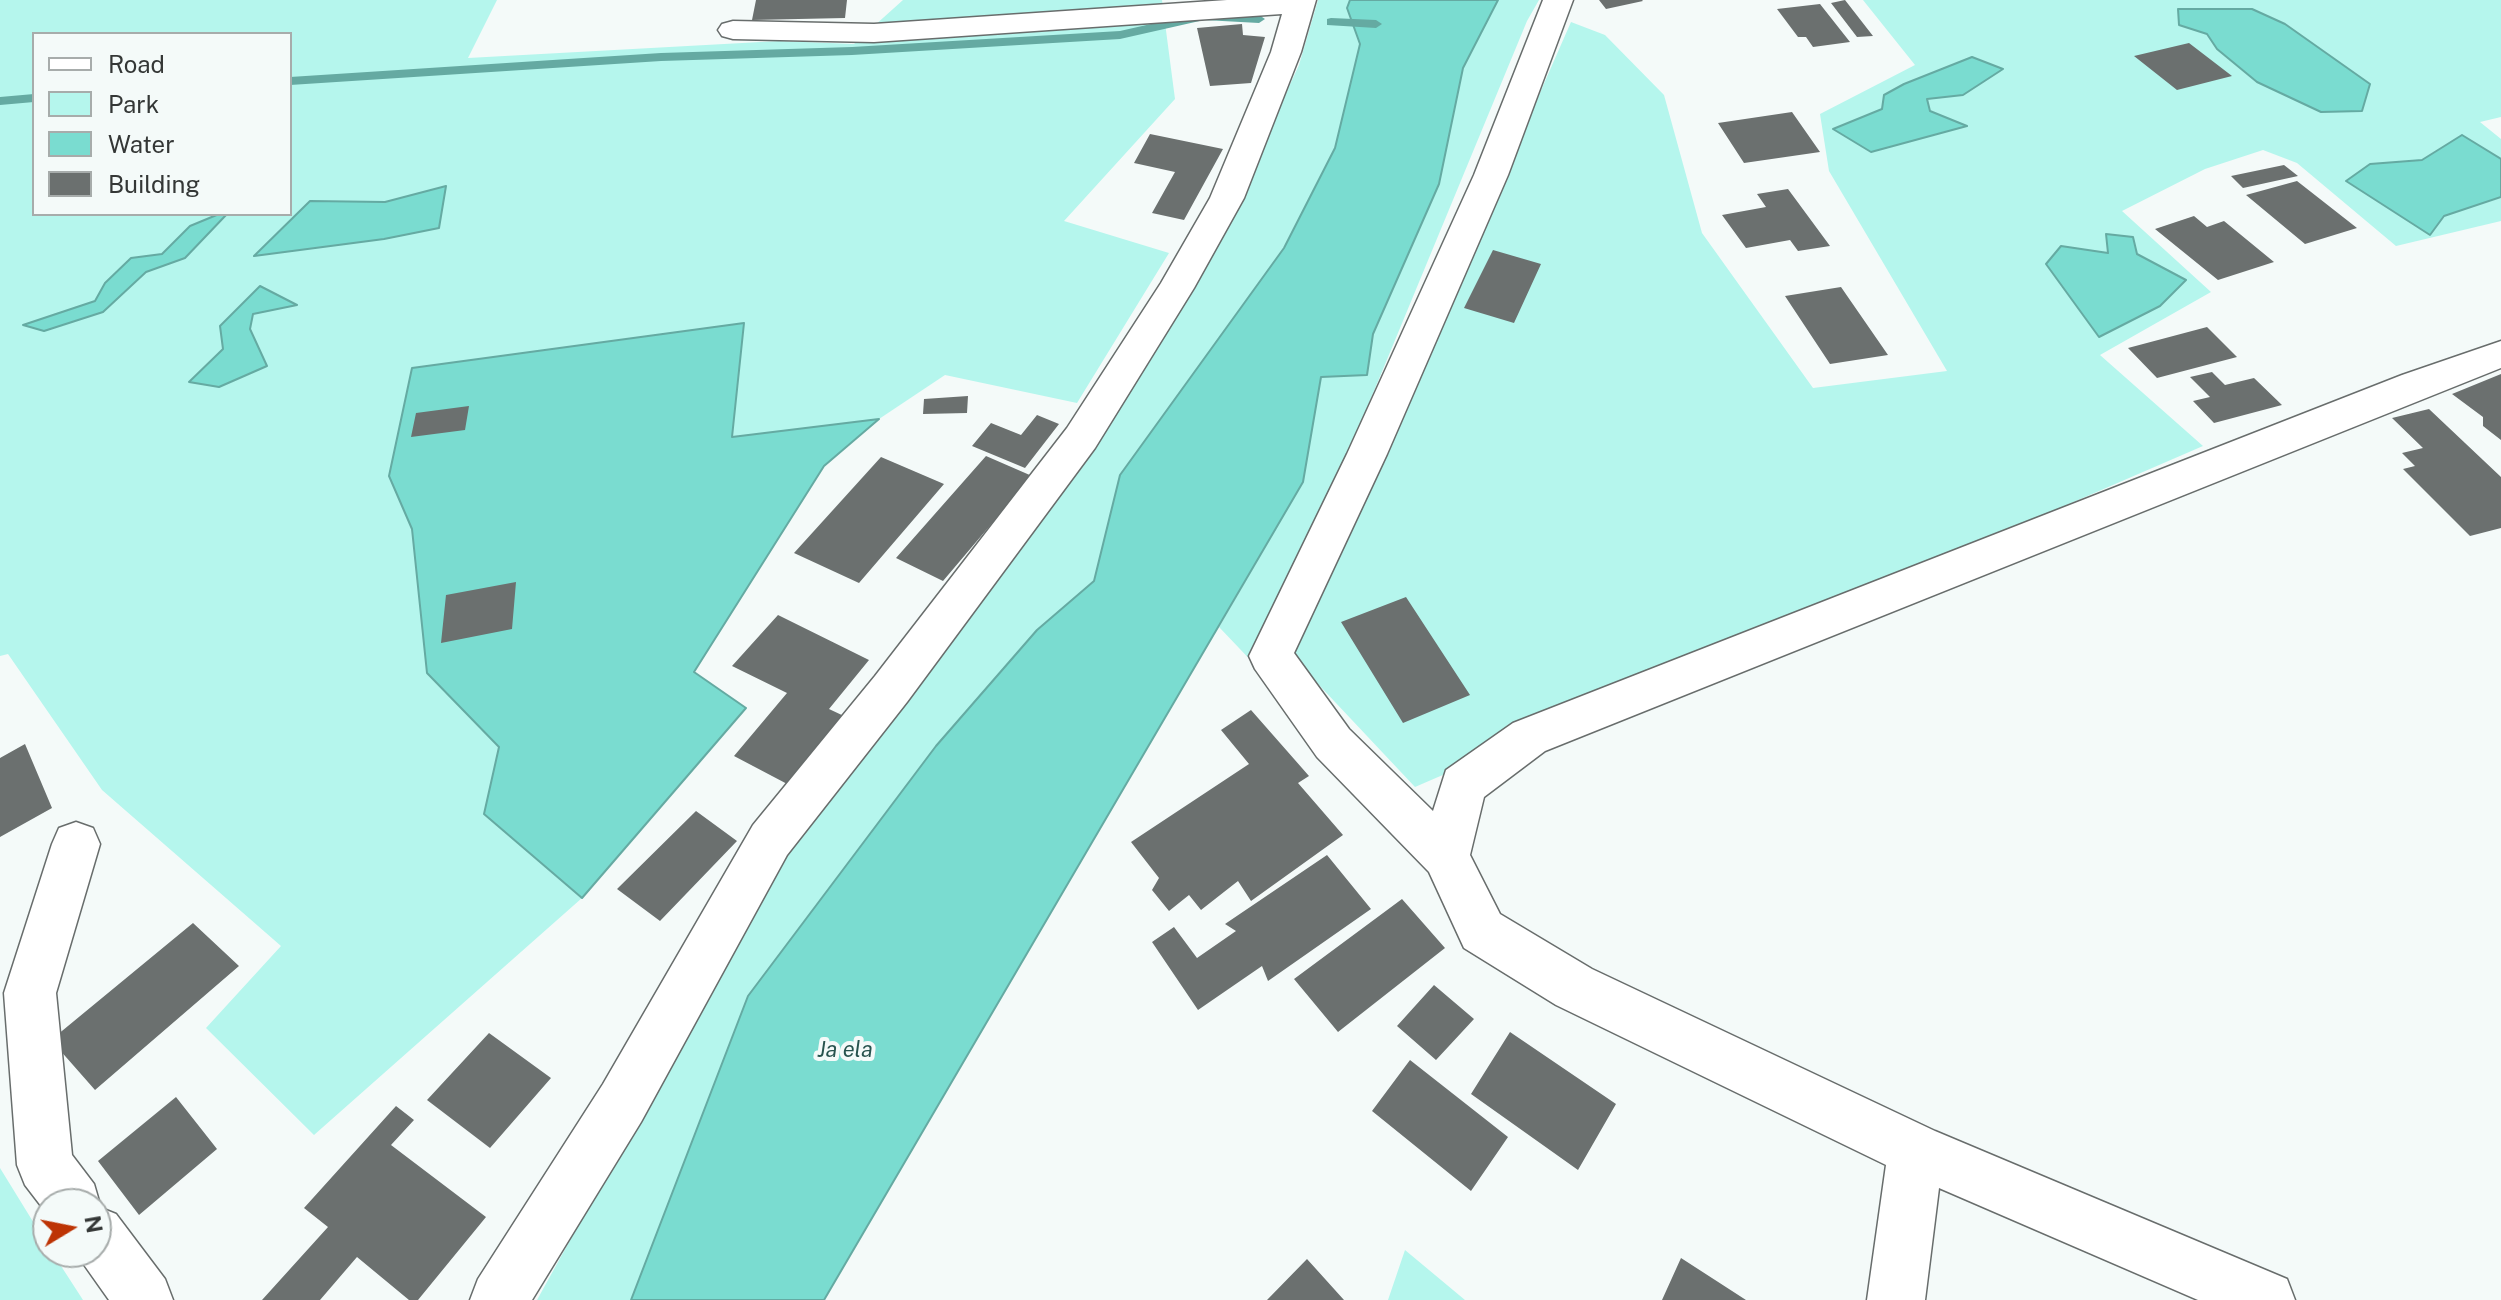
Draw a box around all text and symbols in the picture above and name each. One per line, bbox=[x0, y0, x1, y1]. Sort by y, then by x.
legend bbox=[32, 32, 292, 216]
text: Road bbox=[108, 50, 165, 78]
text: Park bbox=[108, 90, 159, 118]
text: Water bbox=[108, 130, 175, 158]
text: Building bbox=[108, 170, 200, 198]
water label: Ja ela bbox=[817, 1037, 873, 1063]
north arrow bbox=[32, 1188, 112, 1268]
text: N bbox=[79, 1213, 108, 1235]

